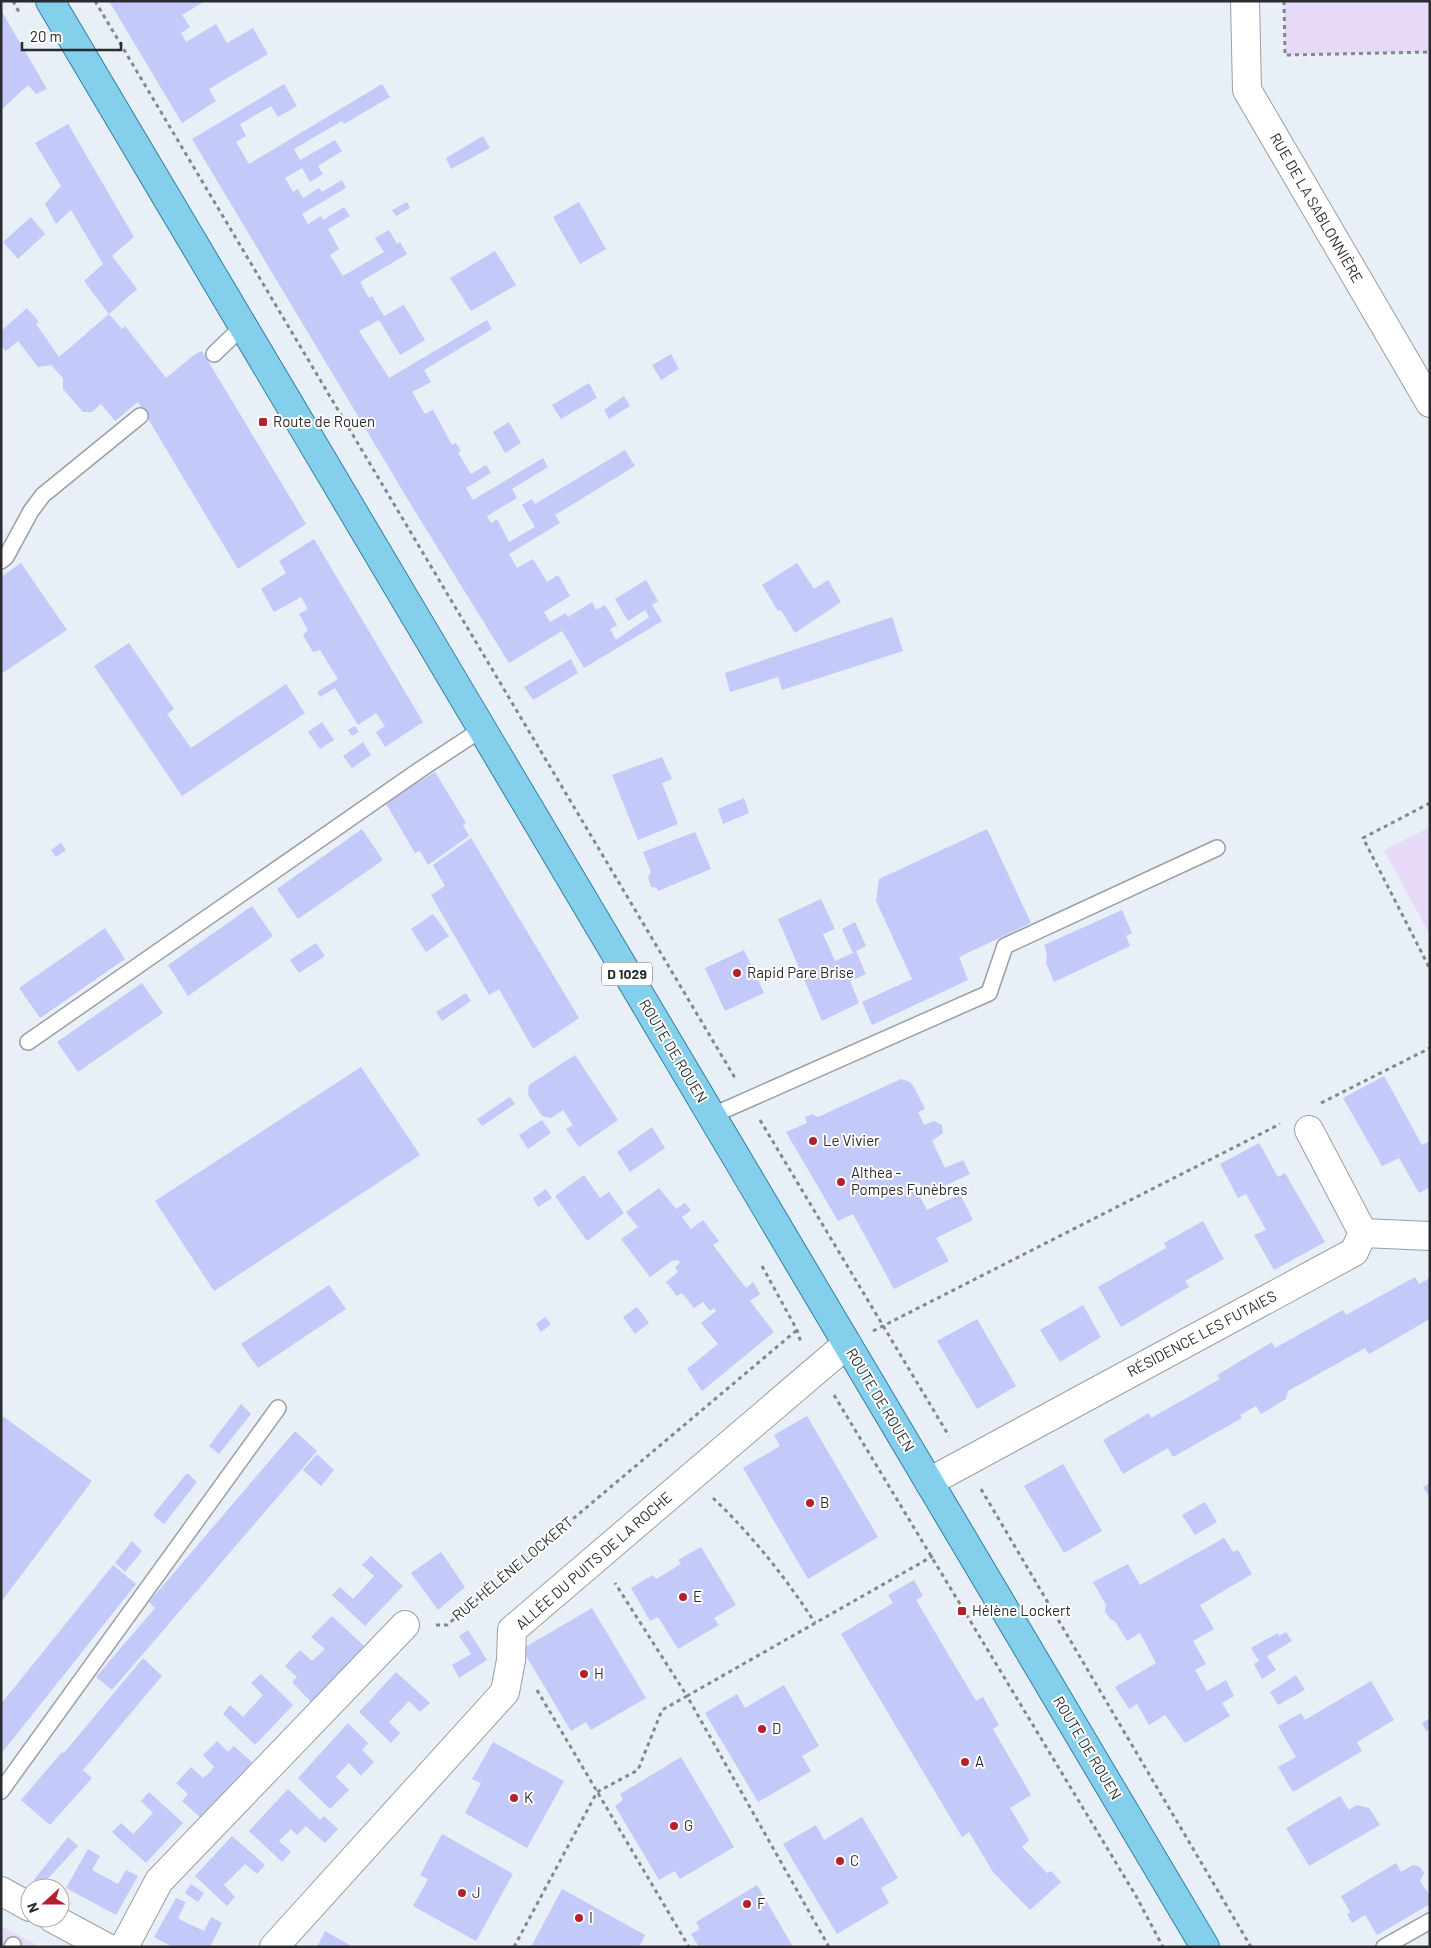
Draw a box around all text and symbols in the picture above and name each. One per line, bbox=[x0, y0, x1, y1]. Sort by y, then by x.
scale bar bbox=[22, 20, 121, 52]
text: 20 m bbox=[30, 27, 62, 45]
street label: RUE DE LA SABLONNIÈRE bbox=[1267, 129, 1367, 286]
place label: Route de Rouen bbox=[273, 412, 375, 430]
marker: Route de Rouen bbox=[257, 416, 269, 428]
road number: D 1029 bbox=[602, 962, 652, 986]
place label: Rapid Pare Brise bbox=[747, 963, 854, 981]
marker: Rapid Pare Brise bbox=[731, 967, 743, 979]
street label: ROUTE DE ROUEN bbox=[636, 995, 712, 1106]
place label: Le Vivier bbox=[823, 1131, 880, 1149]
marker: Le Vivier bbox=[807, 1135, 819, 1147]
place label: Althea - Pompes Funèbres bbox=[851, 1163, 967, 1198]
marker: Althea - Pompes Funèbres bbox=[835, 1176, 847, 1188]
street label: RÉSIDENCE LES FUTAIES bbox=[1124, 1286, 1279, 1380]
street label: ROUTE DE ROUEN bbox=[843, 1344, 919, 1455]
street label: ALLÉE DU PUITS DE LA ROCHE bbox=[512, 1487, 675, 1633]
place label: B bbox=[820, 1493, 829, 1511]
marker: B bbox=[804, 1497, 816, 1509]
street label: RUE HÉLÈNE LOCKERT bbox=[448, 1512, 576, 1624]
place label: E bbox=[693, 1587, 702, 1605]
marker: E bbox=[677, 1591, 689, 1603]
place label: Hélène Lockert bbox=[972, 1601, 1071, 1619]
marker: Hélène Lockert bbox=[956, 1605, 968, 1617]
place label: H bbox=[594, 1664, 604, 1682]
marker: H bbox=[578, 1668, 590, 1680]
street label: ROUTE DE ROUEN bbox=[1050, 1692, 1126, 1803]
place label: D bbox=[772, 1719, 781, 1737]
marker: D bbox=[756, 1723, 768, 1735]
place label: A bbox=[975, 1752, 984, 1770]
marker: A bbox=[959, 1756, 971, 1768]
place label: K bbox=[524, 1788, 533, 1806]
marker: K bbox=[508, 1792, 520, 1804]
place label: G bbox=[684, 1816, 693, 1834]
marker: G bbox=[668, 1820, 680, 1832]
place label: C bbox=[850, 1851, 859, 1869]
marker: C bbox=[834, 1855, 846, 1867]
north arrow bbox=[20, 1878, 70, 1928]
place label: J bbox=[472, 1883, 481, 1901]
marker: J bbox=[456, 1887, 468, 1899]
place label: F bbox=[757, 1894, 766, 1912]
marker: F bbox=[741, 1898, 753, 1910]
text: N bbox=[23, 1900, 42, 1915]
place label: I bbox=[589, 1908, 593, 1926]
marker: I bbox=[573, 1912, 585, 1924]

